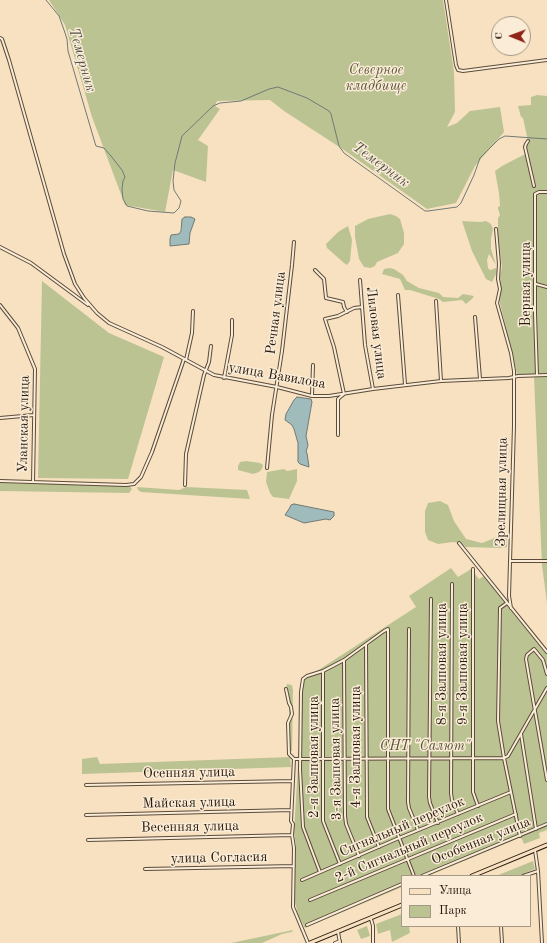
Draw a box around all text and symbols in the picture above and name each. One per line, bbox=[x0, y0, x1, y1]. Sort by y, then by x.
north arrow bbox=[491, 16, 531, 56]
water label: Темерник bbox=[64, 26, 100, 94]
text: С bbox=[494, 32, 505, 40]
park label: Северное кладбище bbox=[346, 62, 406, 94]
water label: Темерник bbox=[349, 138, 413, 192]
street label: Верная улица bbox=[518, 242, 534, 326]
street label: Речная улица bbox=[263, 270, 289, 356]
street label: Лиловая улица bbox=[362, 286, 390, 380]
street label: улица Вавилова bbox=[227, 359, 327, 393]
street label: Уланская улица bbox=[15, 375, 33, 473]
street label: Зрелищная улица bbox=[493, 437, 511, 547]
street label: 8-я Залповая улица bbox=[434, 603, 450, 725]
street label: 9-я Залповая улица bbox=[455, 603, 471, 725]
street label: 4-я Залповая улица bbox=[348, 686, 364, 808]
street label: 2-я Залповая улица bbox=[306, 696, 322, 818]
street label: 3-я Залповая улица bbox=[327, 698, 345, 820]
park label: СНТ "Салют" bbox=[380, 738, 470, 754]
street label: Осенняя улица bbox=[143, 764, 235, 782]
street label: Сигнальный переулок bbox=[337, 793, 467, 861]
street label: Майская улица bbox=[142, 794, 236, 812]
street label: 2-й Сигнальный переулок bbox=[333, 809, 485, 887]
street label: Особенная улица bbox=[429, 813, 533, 869]
street label: Весенняя улица bbox=[141, 818, 239, 836]
street label: улица Согласия bbox=[171, 849, 267, 867]
legend bbox=[401, 875, 531, 927]
text: Улица bbox=[439, 885, 472, 897]
text: Парк bbox=[439, 905, 467, 917]

